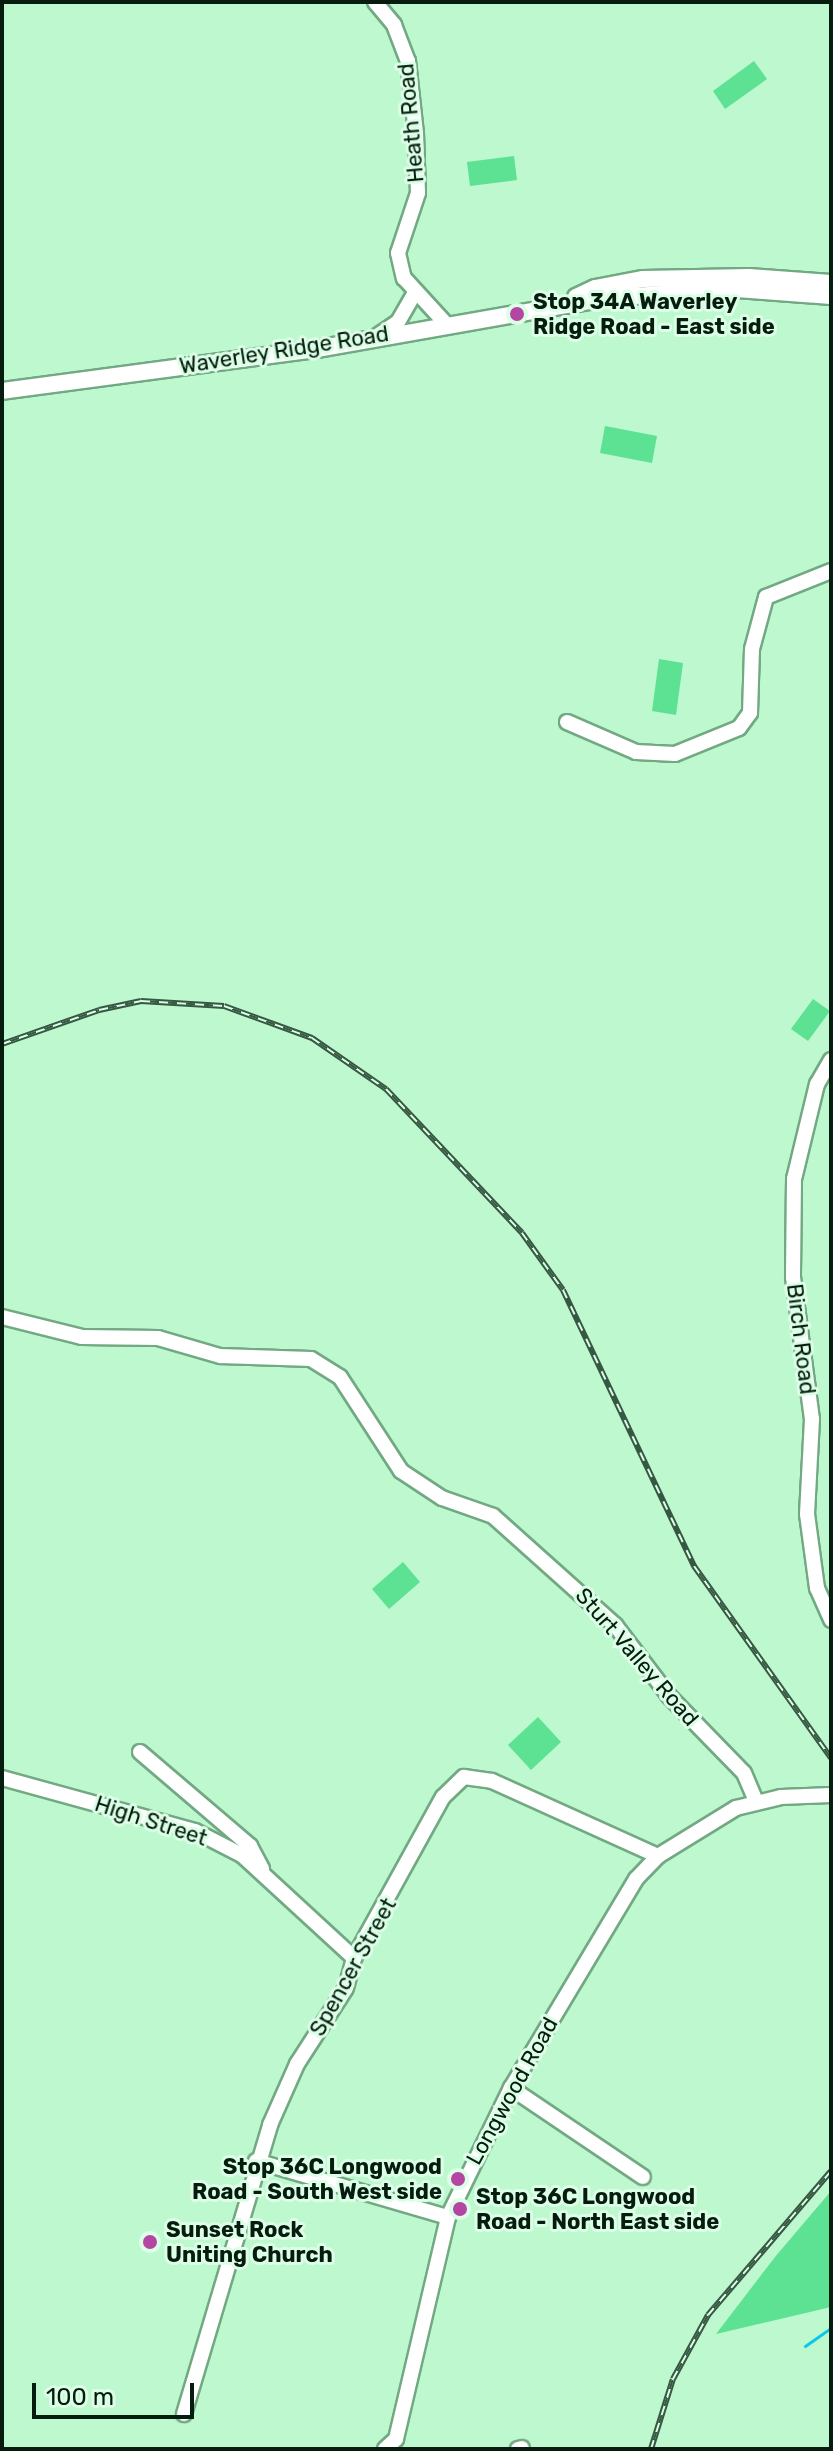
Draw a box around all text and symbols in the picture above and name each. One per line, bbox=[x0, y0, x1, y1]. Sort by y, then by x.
street label: Heath Road bbox=[393, 62, 429, 184]
place label: Stop 34A Waverley Ridge Road - East side bbox=[533, 288, 775, 340]
marker: Stop 34A Waverley Ridge Road - East side bbox=[508, 305, 526, 323]
street label: Waverley Ridge Road bbox=[177, 320, 391, 380]
street label: Birch Road bbox=[781, 1282, 821, 1396]
street label: Sturt Valley Road bbox=[569, 1582, 705, 1732]
street label: High Street bbox=[91, 1790, 211, 1852]
street label: Spencer Street bbox=[304, 1893, 402, 2041]
street label: Longwood Road bbox=[461, 2013, 563, 2169]
place label: Stop 36C Longwood Road - South West side bbox=[192, 2153, 442, 2204]
marker: Stop 36C Longwood Road - South West side bbox=[449, 2170, 467, 2188]
place label: Stop 36C Longwood Road - North East side bbox=[476, 2183, 719, 2234]
marker: Stop 36C Longwood Road - North East side bbox=[451, 2200, 469, 2218]
place label: Sunset Rock Uniting Church bbox=[166, 2216, 333, 2268]
marker: Sunset Rock Uniting Church bbox=[141, 2233, 159, 2251]
scale bar bbox=[36, 2367, 198, 2417]
text: 100 m bbox=[46, 2383, 114, 2411]

